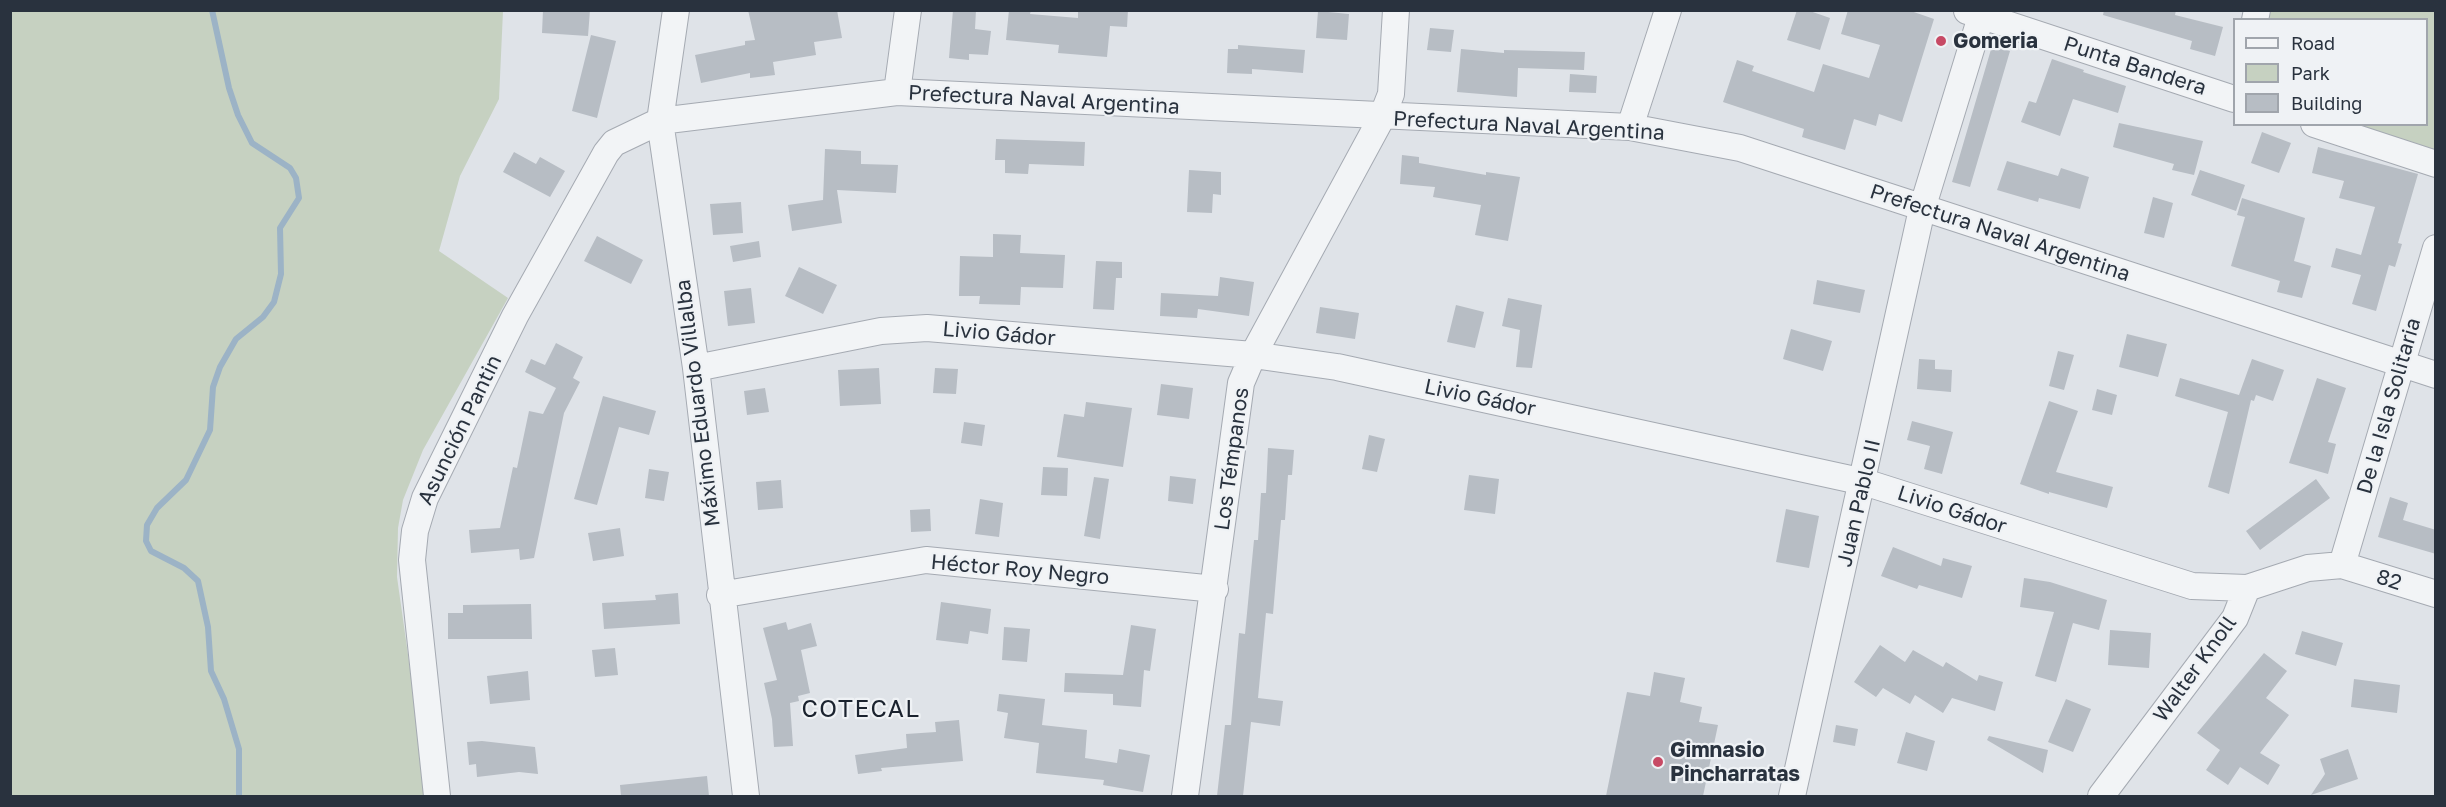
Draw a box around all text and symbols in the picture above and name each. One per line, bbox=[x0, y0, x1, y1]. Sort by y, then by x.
legend bbox=[2233, 18, 2428, 126]
place label: Gomeria bbox=[1953, 28, 2038, 54]
street label: Punta Bandera bbox=[2061, 31, 2209, 101]
text: Road bbox=[2291, 32, 2335, 54]
marker: Gomeria bbox=[1934, 34, 1948, 48]
text: Park bbox=[2291, 62, 2330, 84]
street label: Prefectura Naval Argentina bbox=[908, 80, 1180, 120]
text: Building bbox=[2291, 92, 2362, 114]
street label: Prefectura Naval Argentina bbox=[1393, 106, 1665, 146]
street label: Prefectura Naval Argentina bbox=[1867, 179, 2133, 287]
street label: Máximo Eduardo Villalba bbox=[670, 278, 726, 528]
street label: De la Isla Solitaria bbox=[2352, 315, 2426, 497]
street label: Livio Gádor bbox=[942, 317, 1056, 351]
street label: Asunción Pantin bbox=[413, 351, 507, 509]
street label: Livio Gádor bbox=[1422, 374, 1538, 422]
street label: Los Témpanos bbox=[1209, 386, 1255, 532]
street label: Juan Pablo II bbox=[1832, 437, 1886, 569]
street label: Livio Gádor bbox=[1894, 481, 2010, 539]
street label: Héctor Roy Negro bbox=[930, 550, 1110, 590]
street label: 82 bbox=[2373, 564, 2405, 596]
street label: Walter Knoll bbox=[2148, 611, 2242, 727]
district label: COTECAL bbox=[801, 695, 921, 723]
place label: Gimnasio Pincharratas bbox=[1670, 737, 1800, 787]
marker: Gimnasio Pincharratas bbox=[1651, 755, 1665, 769]

